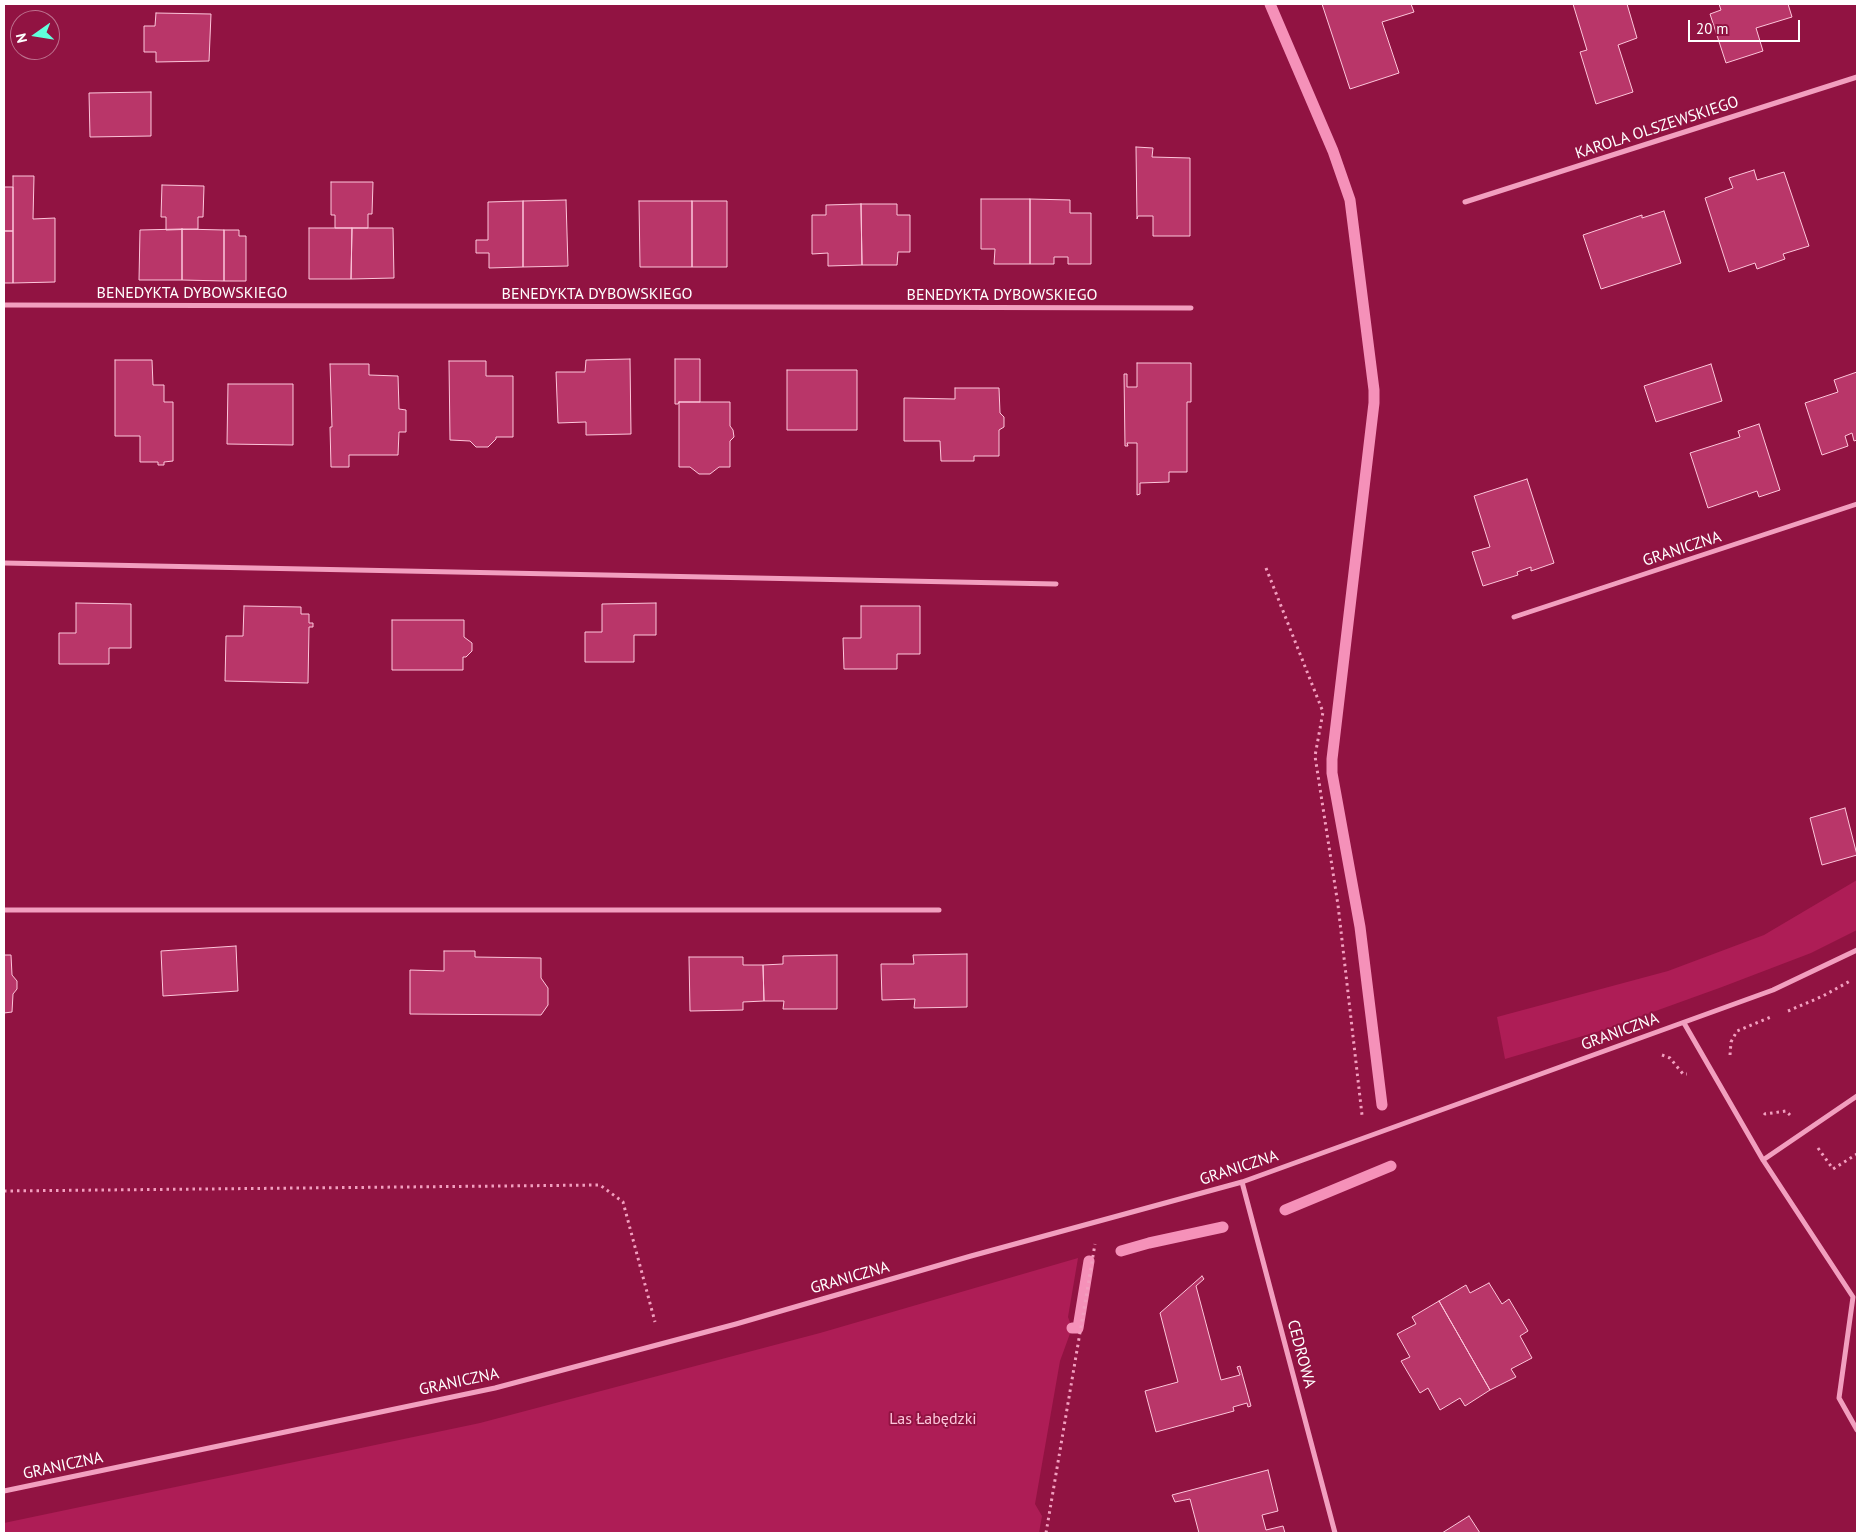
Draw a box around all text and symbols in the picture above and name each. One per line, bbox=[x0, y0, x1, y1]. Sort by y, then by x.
north arrow bbox=[10, 10, 60, 60]
scale bar bbox=[1691, 10, 1804, 42]
text: 20 m bbox=[1696, 19, 1729, 38]
text: N bbox=[12, 32, 31, 45]
street label: KAROLA OLSZEWSKIEGO bbox=[1573, 92, 1741, 164]
street label: BENEDYKTA DYBOWSKIEGO bbox=[97, 283, 287, 303]
street label: BENEDYKTA DYBOWSKIEGO bbox=[502, 284, 692, 304]
street label: BENEDYKTA DYBOWSKIEGO bbox=[907, 285, 1097, 305]
street label: GRANICZNA bbox=[1640, 527, 1724, 571]
street label: GRANICZNA bbox=[1579, 1009, 1661, 1055]
street label: GRANICZNA bbox=[1197, 1146, 1281, 1190]
street label: GRANICZNA bbox=[808, 1258, 892, 1298]
street label: CEDROWA bbox=[1283, 1318, 1319, 1390]
street label: GRANICZNA bbox=[417, 1364, 501, 1400]
park label: Las Łabędzki bbox=[889, 1409, 977, 1429]
street label: GRANICZNA bbox=[21, 1448, 105, 1484]

